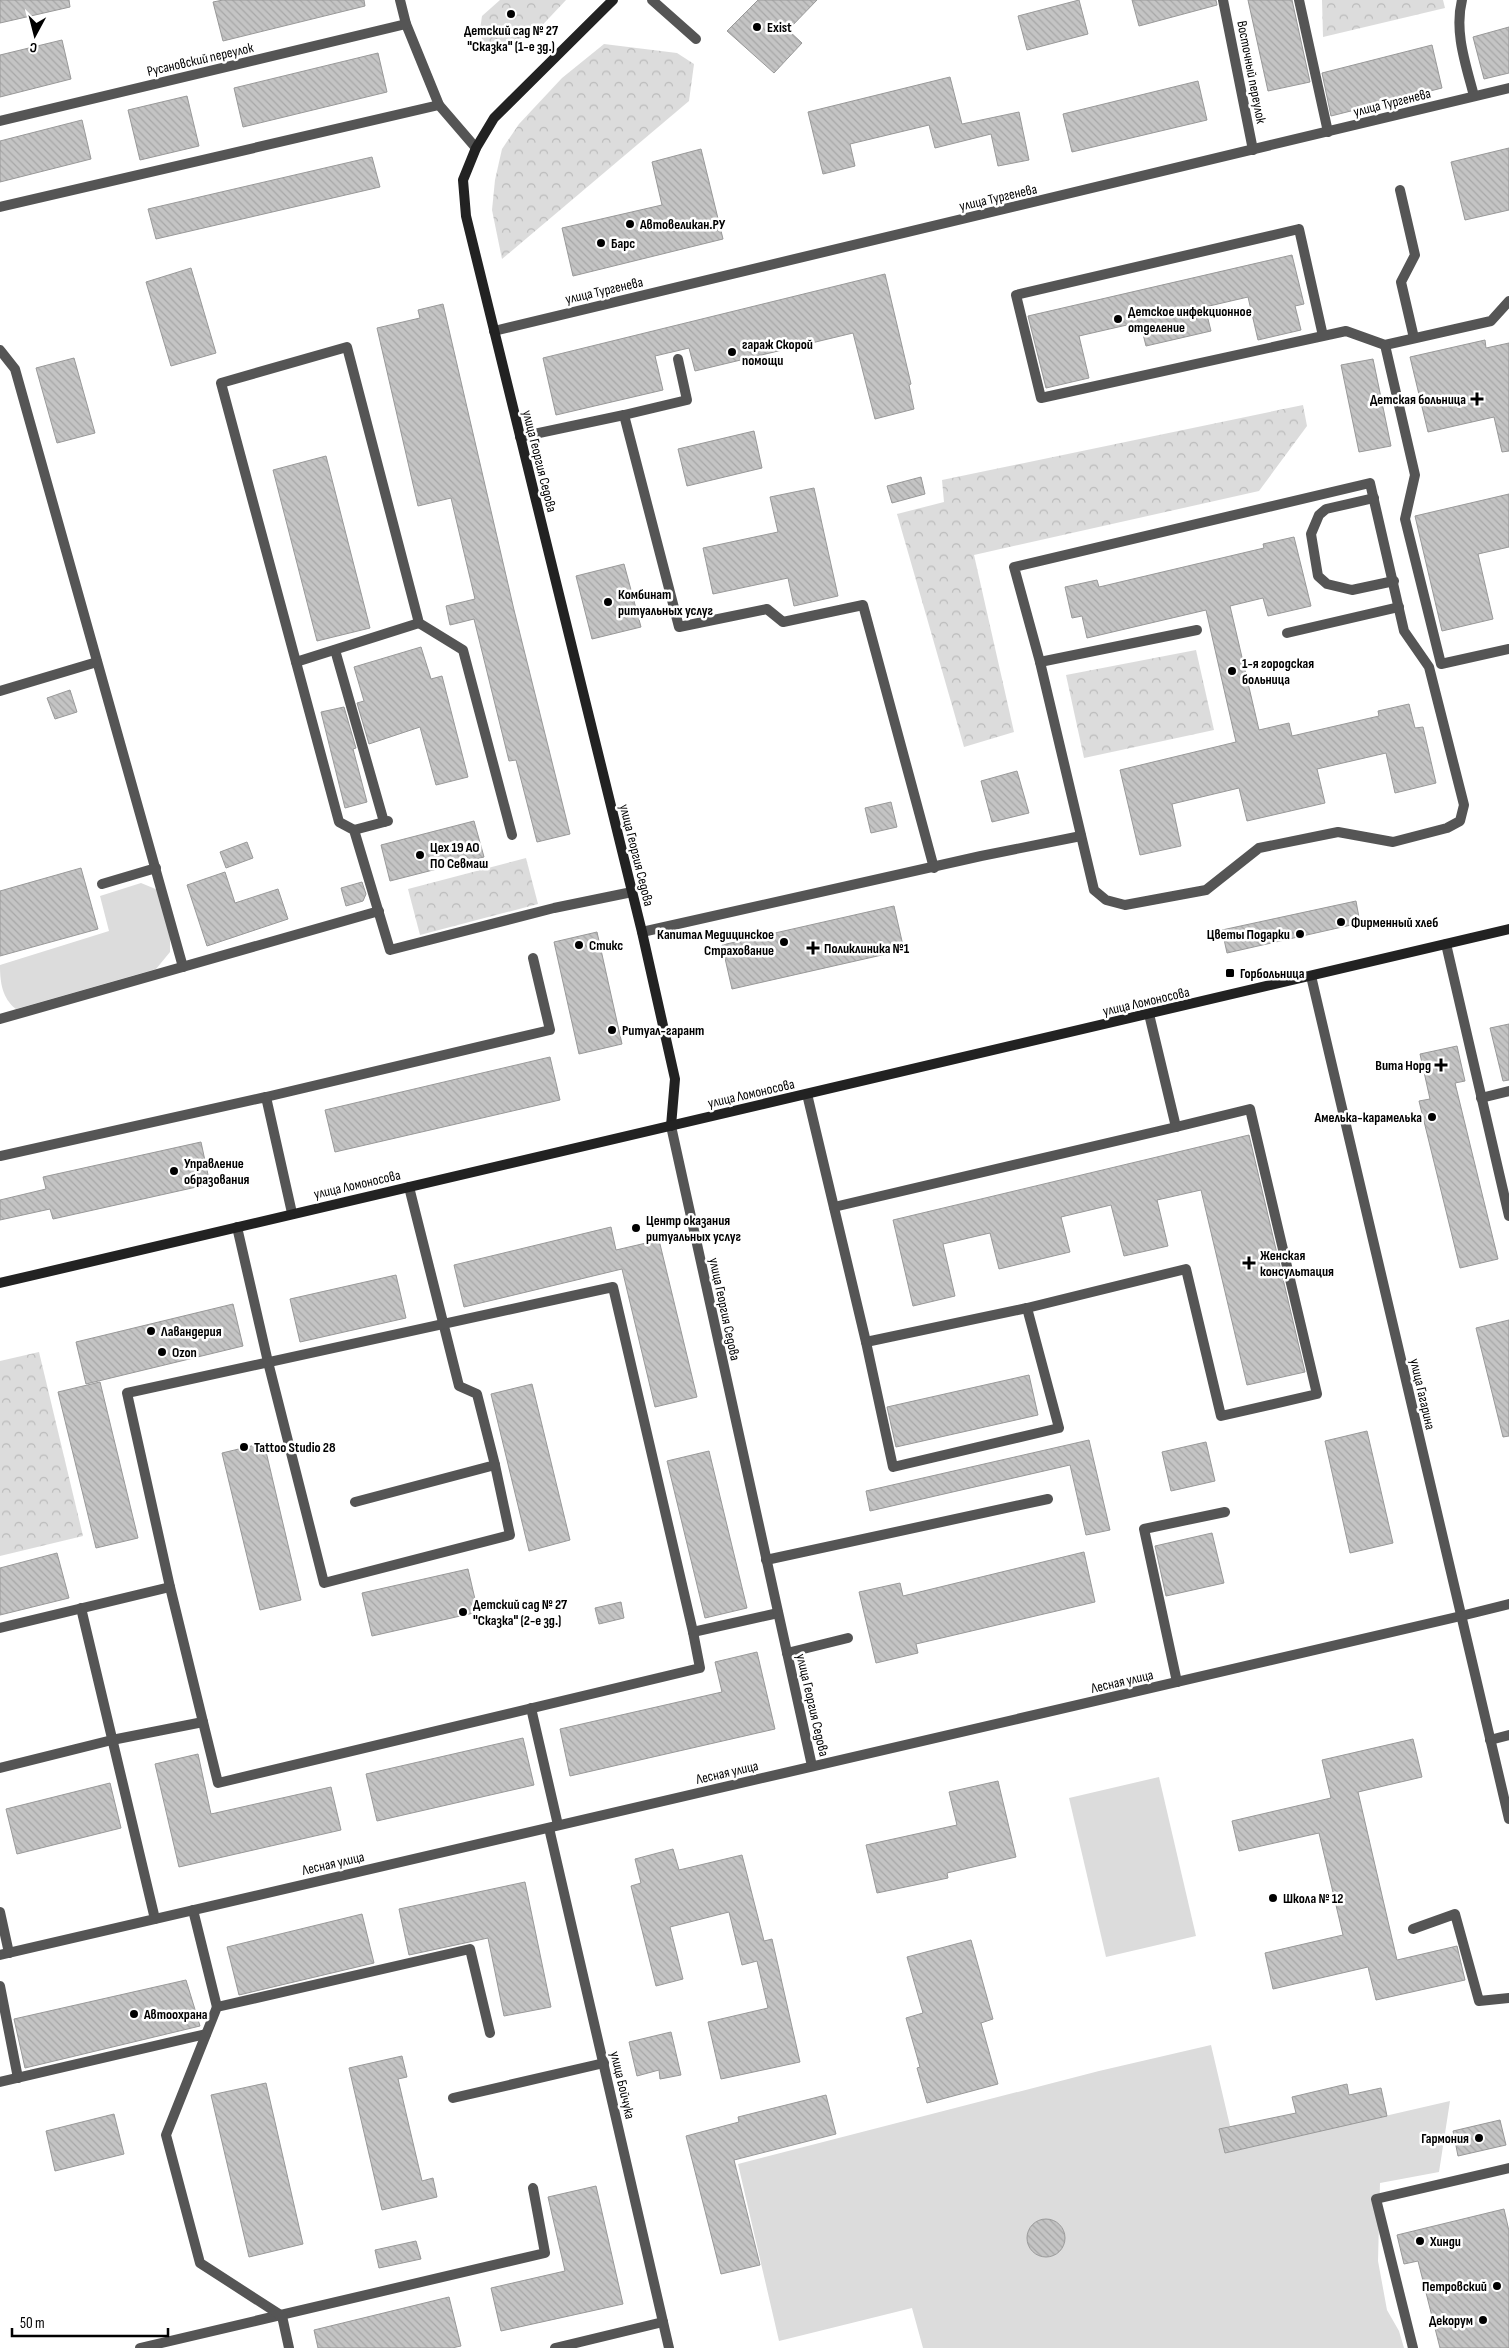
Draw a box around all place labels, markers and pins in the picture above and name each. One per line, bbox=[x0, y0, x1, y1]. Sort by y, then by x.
marker: Детский сад № 27 "Сказка" (1-е зд.) bbox=[505, 8, 517, 20]
place label: Exist bbox=[767, 19, 792, 36]
marker: Exist bbox=[751, 21, 763, 33]
place label: Детский сад № 27 "Сказка" (1-е зд.) bbox=[464, 22, 559, 55]
place label: Автовеликан.РУ bbox=[639, 216, 726, 233]
marker: Автовеликан.РУ bbox=[624, 218, 636, 230]
place label: Барс bbox=[611, 235, 635, 252]
marker: Барс bbox=[595, 237, 607, 249]
place label: Детское инфекционное отделение bbox=[1128, 303, 1252, 336]
marker: Детское инфекционное отделение bbox=[1112, 313, 1124, 325]
place label: гараж Скорой помощи bbox=[742, 336, 813, 369]
marker: гараж Скорой помощи bbox=[726, 346, 738, 358]
place label: Детская больница bbox=[1370, 391, 1466, 408]
marker: Детская больница bbox=[1470, 392, 1484, 406]
place label: Комбинат ритуальных услуг bbox=[618, 586, 713, 619]
marker: Комбинат ритуальных услуг bbox=[602, 596, 614, 608]
place label: 1-я городская больница bbox=[1242, 655, 1314, 688]
marker: 1-я городская больница bbox=[1226, 665, 1238, 677]
place label: Цех 19 АО ПО Севмаш bbox=[430, 839, 488, 872]
marker: Цех 19 АО ПО Севмаш bbox=[414, 849, 426, 861]
place label: Фирменный хлеб bbox=[1351, 914, 1438, 931]
marker: Фирменный хлеб bbox=[1335, 916, 1347, 928]
place label: Капитал Медицинское Страхование bbox=[657, 926, 774, 959]
place label: Цветы Подарки bbox=[1207, 926, 1290, 943]
marker: Цветы Подарки bbox=[1294, 928, 1306, 940]
marker: Капитал Медицинское Страхование bbox=[778, 936, 790, 948]
place label: Стикс bbox=[589, 937, 623, 954]
marker: Стикс bbox=[573, 939, 585, 951]
place label: Поликлиника №1 bbox=[824, 940, 910, 957]
marker: Поликлиника №1 bbox=[806, 941, 820, 955]
place label: Горбольница bbox=[1240, 965, 1305, 982]
marker: Горбольница bbox=[1224, 967, 1236, 979]
place label: Ритуал-гарант bbox=[622, 1022, 704, 1039]
marker: Ритуал-гарант bbox=[606, 1024, 618, 1036]
place label: Вита Норд bbox=[1375, 1057, 1431, 1074]
marker: Вита Норд bbox=[1435, 1059, 1447, 1071]
place label: Амелька-карамелька bbox=[1314, 1109, 1422, 1126]
marker: Амелька-карамелька bbox=[1426, 1111, 1438, 1123]
place label: Управление образования bbox=[184, 1155, 250, 1188]
marker: Управление образования bbox=[168, 1165, 180, 1177]
place label: Центр оказания ритуальных услуг bbox=[646, 1212, 741, 1245]
marker: Центр оказания ритуальных услуг bbox=[630, 1222, 642, 1234]
place label: Женская консультация bbox=[1260, 1247, 1334, 1280]
marker: Женская консультация bbox=[1242, 1256, 1256, 1270]
place label: Лавандерия bbox=[160, 1323, 222, 1340]
marker: Лавандерия bbox=[145, 1325, 157, 1337]
place label: Ozon bbox=[172, 1344, 197, 1361]
marker: Ozon bbox=[156, 1346, 168, 1358]
place label: Tattoo Studio 28 bbox=[254, 1439, 336, 1456]
marker: Tattoo Studio 28 bbox=[238, 1441, 250, 1453]
place label: Детский сад № 27 "Сказка" (2-е зд.) bbox=[473, 1596, 568, 1629]
marker: Детский сад № 27 "Сказка" (2-е зд.) bbox=[457, 1606, 469, 1618]
place label: Школа № 12 bbox=[1283, 1890, 1343, 1907]
marker: Школа № 12 bbox=[1267, 1892, 1279, 1904]
place label: Автоохрана bbox=[143, 2006, 208, 2023]
marker: Автоохрана bbox=[128, 2008, 140, 2020]
place label: Гармония bbox=[1421, 2130, 1469, 2147]
marker: Гармония bbox=[1473, 2132, 1485, 2144]
place label: Хинди bbox=[1429, 2233, 1461, 2250]
marker: Хинди bbox=[1414, 2235, 1426, 2247]
place label: Петровский bbox=[1422, 2278, 1487, 2295]
marker: Петровский bbox=[1491, 2280, 1503, 2292]
place label: Декорум bbox=[1429, 2312, 1473, 2329]
marker: Декорум bbox=[1477, 2314, 1489, 2326]

